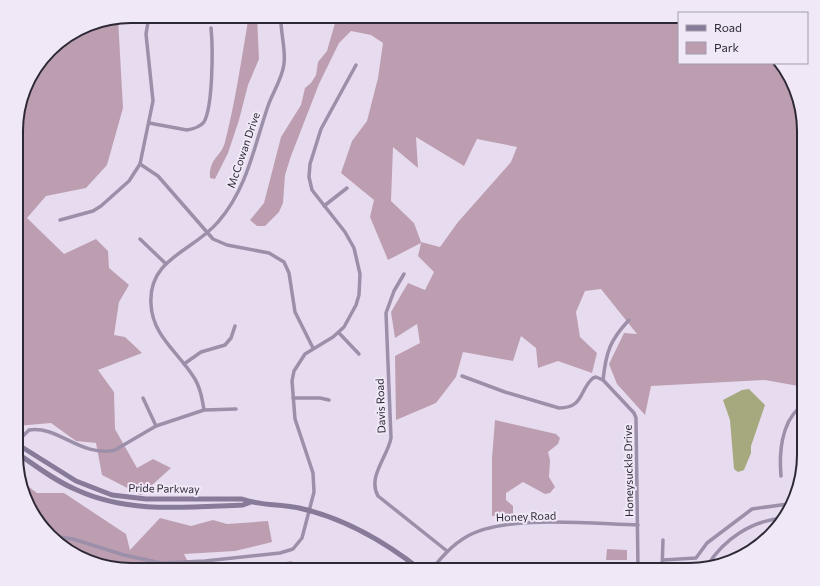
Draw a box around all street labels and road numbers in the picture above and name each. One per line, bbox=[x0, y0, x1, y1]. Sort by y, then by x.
street label: McCowan Drive bbox=[224, 110, 262, 190]
street label: Davis Road bbox=[373, 378, 387, 434]
street label: Honeysuckle Drive bbox=[621, 425, 635, 517]
street label: Pride Parkway bbox=[128, 481, 200, 495]
street label: Honey Road bbox=[496, 508, 556, 524]

